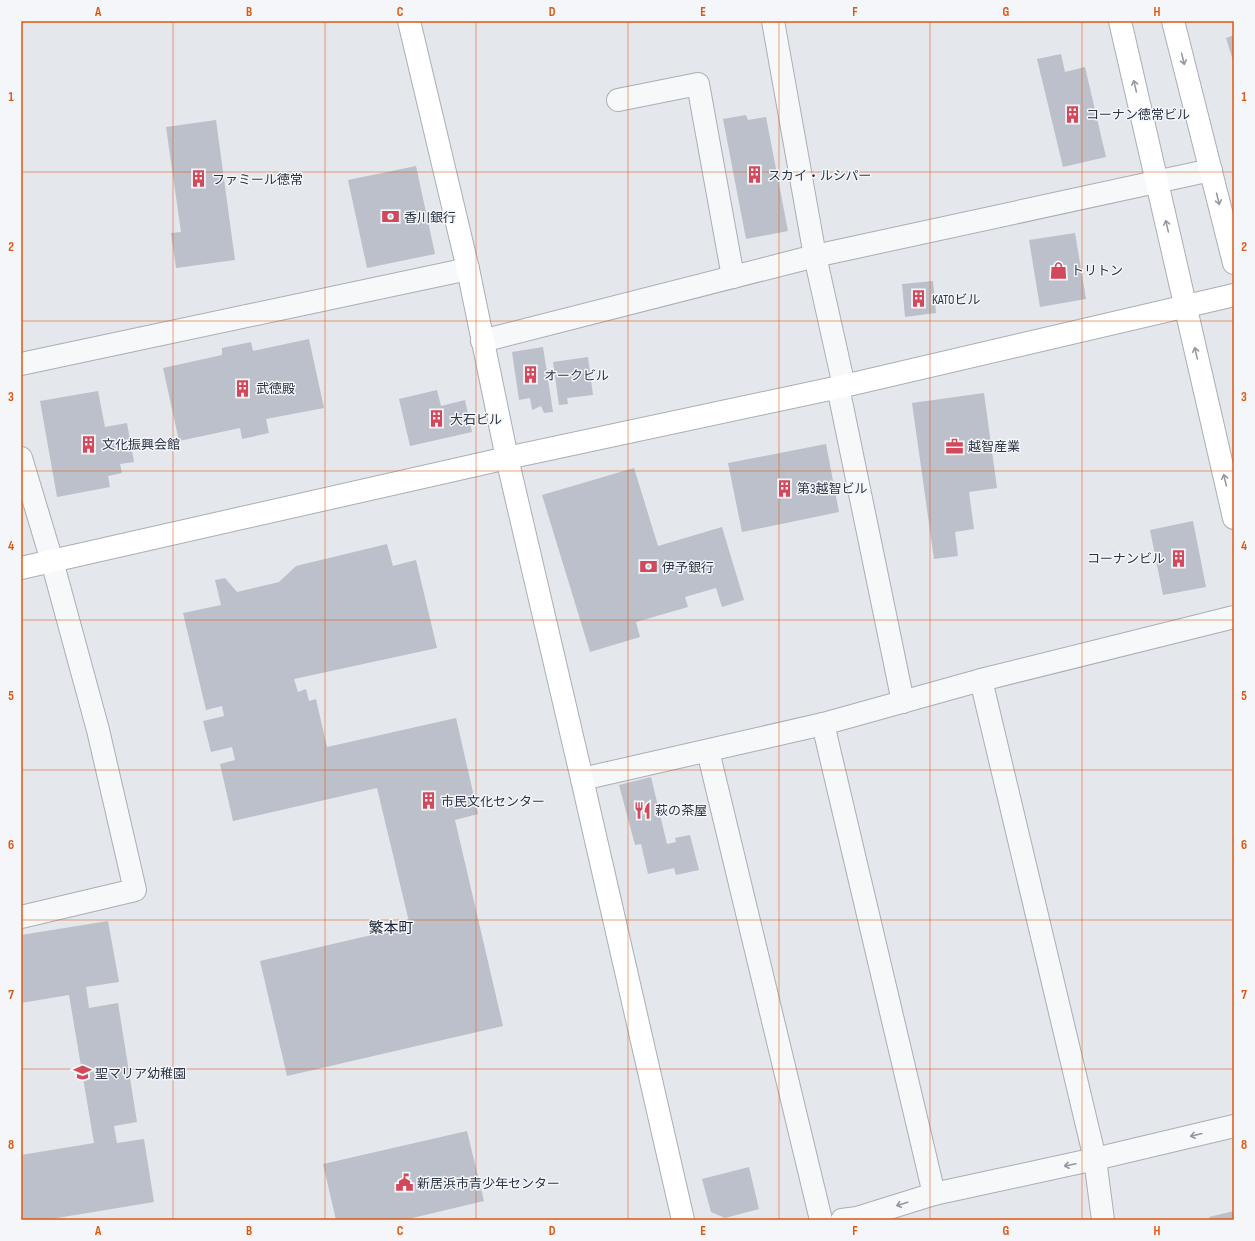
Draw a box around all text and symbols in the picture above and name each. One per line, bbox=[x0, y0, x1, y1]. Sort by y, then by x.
text: A bbox=[94, 4, 102, 20]
text: B bbox=[246, 4, 252, 20]
text: C bbox=[397, 4, 404, 20]
text: D bbox=[549, 4, 556, 20]
text: E bbox=[700, 4, 706, 20]
text: F bbox=[852, 4, 858, 20]
text: G bbox=[1003, 4, 1010, 20]
text: H bbox=[1154, 4, 1161, 20]
one-way arrow bbox=[1180, 52, 1187, 65]
one-way arrow bbox=[1131, 80, 1139, 93]
text: 1 bbox=[8, 89, 14, 105]
text: 1 bbox=[1241, 89, 1247, 105]
building icon: コーナン徳常ビル bbox=[1063, 104, 1083, 124]
place label: コーナン徳常ビル bbox=[1086, 107, 1190, 123]
building icon: スカイ・ルシパー bbox=[745, 165, 765, 185]
place label: スカイ・ルシパー bbox=[768, 168, 872, 184]
building icon: ファミール徳常 bbox=[189, 169, 209, 189]
place label: ファミール徳常 bbox=[212, 172, 303, 188]
one-way arrow bbox=[1214, 192, 1222, 205]
bank icon: 香川銀行 bbox=[381, 207, 401, 227]
place label: 香川銀行 bbox=[404, 210, 456, 226]
one-way arrow bbox=[1163, 220, 1171, 233]
text: 2 bbox=[8, 239, 14, 255]
text: 2 bbox=[1241, 239, 1247, 255]
shop icon: トリトン bbox=[1048, 260, 1068, 280]
place label: トリトン bbox=[1071, 263, 1123, 279]
building icon: KATOビル bbox=[909, 289, 929, 309]
place label: KATOビル bbox=[932, 292, 980, 308]
one-way arrow bbox=[1192, 347, 1200, 360]
building icon: オークビル bbox=[521, 365, 541, 385]
place label: オークビル bbox=[544, 368, 609, 384]
building icon: 武徳殿 bbox=[233, 378, 253, 398]
place label: 武徳殿 bbox=[256, 381, 295, 397]
text: 3 bbox=[8, 389, 14, 405]
text: 3 bbox=[1241, 389, 1247, 405]
building icon: 大石ビル bbox=[427, 409, 447, 429]
place label: 大石ビル bbox=[450, 412, 502, 428]
building icon: 文化振興会館 bbox=[79, 434, 99, 454]
office icon: 越智産業 bbox=[945, 436, 965, 456]
place label: 文化振興会館 bbox=[102, 437, 180, 453]
place label: 越智産業 bbox=[968, 439, 1020, 455]
one-way arrow bbox=[1221, 474, 1229, 487]
building icon: 第3越智ビル bbox=[774, 478, 794, 498]
place label: 第3越智ビル bbox=[797, 481, 867, 497]
text: 4 bbox=[8, 538, 14, 554]
text: 4 bbox=[1241, 538, 1247, 554]
building icon: コーナンビル bbox=[1168, 548, 1188, 568]
place label: コーナンビル bbox=[1087, 551, 1165, 567]
bank icon: 伊予銀行 bbox=[639, 557, 659, 577]
place label: 伊予銀行 bbox=[662, 560, 714, 576]
text: 5 bbox=[8, 688, 14, 704]
text: 5 bbox=[1241, 688, 1247, 704]
building icon: 市民文化センター bbox=[418, 791, 438, 811]
place label: 市民文化センター bbox=[441, 794, 545, 810]
restaurant icon: 萩の茶屋 bbox=[632, 800, 652, 820]
place label: 萩の茶屋 bbox=[655, 803, 707, 819]
text: 6 bbox=[8, 837, 14, 853]
text: 6 bbox=[1241, 837, 1247, 853]
district label: 繁本町 bbox=[368, 919, 414, 938]
text: 7 bbox=[8, 987, 14, 1003]
text: 7 bbox=[1241, 987, 1247, 1003]
school or university icon: 聖マリア幼稚園 bbox=[72, 1063, 92, 1083]
place label: 聖マリア幼稚園 bbox=[95, 1066, 186, 1082]
one-way arrow bbox=[1190, 1131, 1203, 1139]
text: 8 bbox=[8, 1137, 14, 1153]
text: 8 bbox=[1241, 1137, 1247, 1153]
one-way arrow bbox=[1063, 1161, 1076, 1169]
public building icon: 新居浜市青少年センター bbox=[394, 1173, 414, 1193]
place label: 新居浜市青少年センター bbox=[417, 1176, 560, 1192]
one-way arrow bbox=[896, 1201, 909, 1208]
text: A bbox=[94, 1223, 102, 1239]
text: B bbox=[246, 1223, 252, 1239]
text: C bbox=[397, 1223, 404, 1239]
text: D bbox=[549, 1223, 556, 1239]
text: E bbox=[700, 1223, 706, 1239]
text: F bbox=[852, 1223, 858, 1239]
text: G bbox=[1003, 1223, 1010, 1239]
text: H bbox=[1154, 1223, 1161, 1239]

